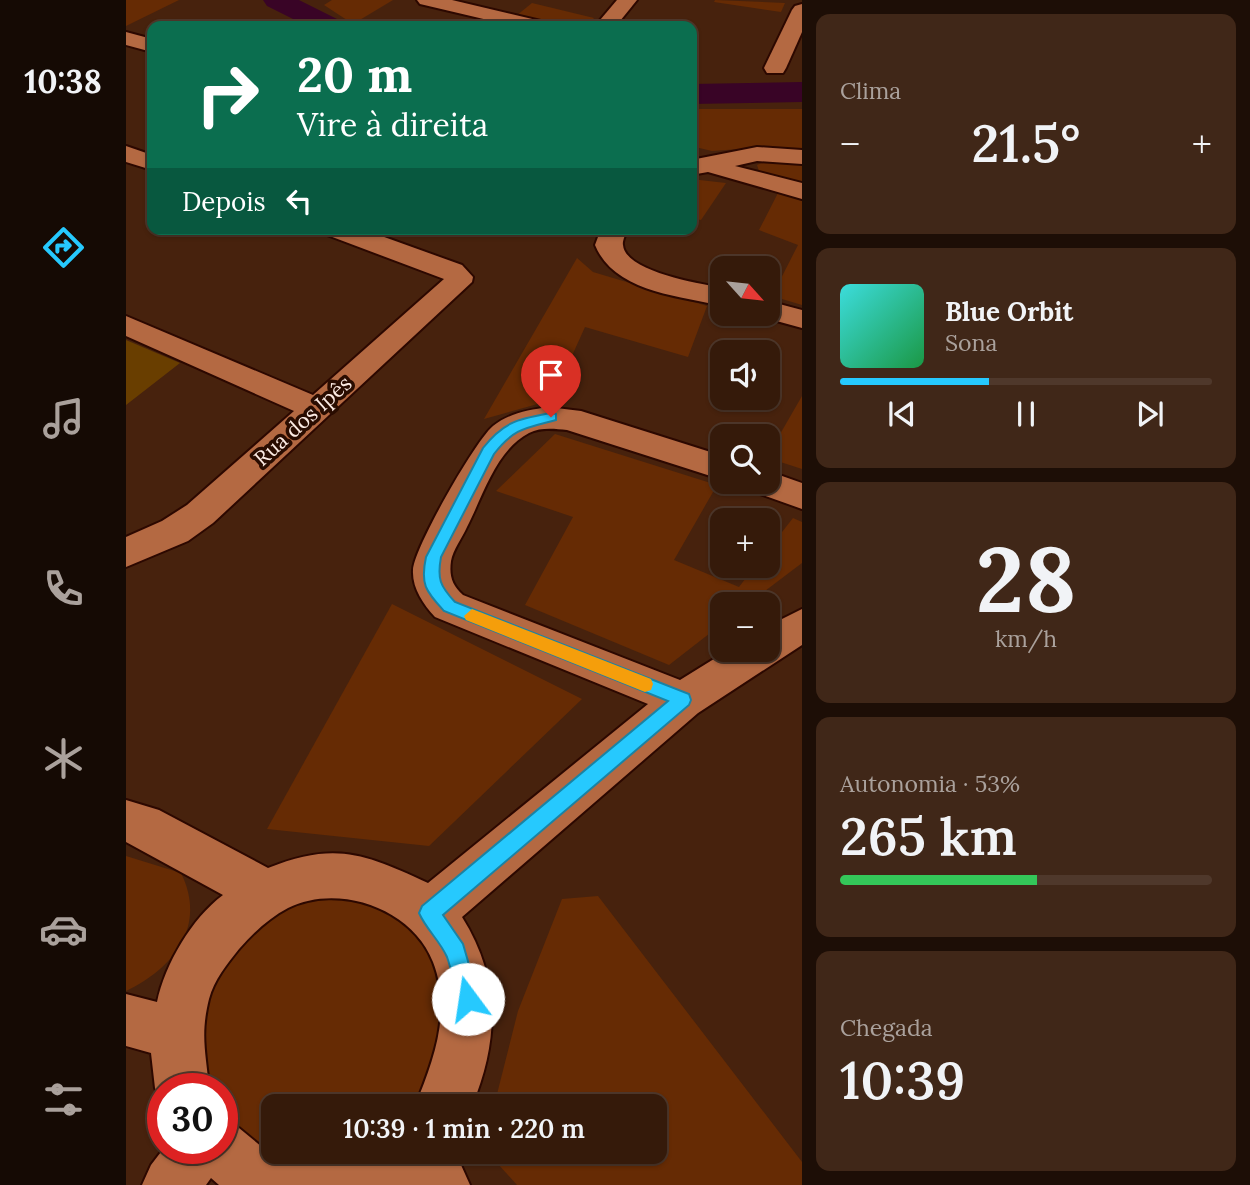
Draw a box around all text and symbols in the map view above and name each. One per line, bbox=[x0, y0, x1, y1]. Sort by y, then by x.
text: 20 m bbox=[297, 43, 412, 105]
icon: right bbox=[182, 49, 273, 140]
text: 10:38 bbox=[24, 61, 102, 102]
text: Clima bbox=[840, 76, 901, 105]
text: Vire à direita bbox=[297, 104, 488, 145]
text: 21.5° bbox=[972, 110, 1080, 176]
text: − bbox=[840, 120, 860, 168]
text: + bbox=[1192, 120, 1212, 168]
icon: left bbox=[280, 182, 318, 220]
text: Depois bbox=[182, 185, 266, 218]
icon: directions bbox=[39, 223, 88, 272]
north arrow bbox=[710, 256, 780, 326]
map controls bbox=[710, 256, 780, 662]
text: Blue Orbit bbox=[945, 295, 1073, 328]
text: Sona bbox=[945, 328, 997, 357]
button: sound bbox=[710, 340, 780, 410]
pin bbox=[521, 345, 581, 417]
icon: arrive bbox=[532, 356, 570, 394]
street label: Rua dos Ipês bbox=[248, 370, 357, 472]
icon: music bbox=[39, 394, 88, 443]
icon: previous bbox=[883, 395, 921, 433]
icon: pause bbox=[1007, 395, 1045, 433]
icon: next bbox=[1131, 395, 1169, 433]
button: search bbox=[710, 424, 780, 494]
button: + bbox=[710, 508, 780, 578]
text: 28 bbox=[976, 520, 1076, 637]
icon: phone bbox=[39, 564, 88, 613]
button: − bbox=[710, 592, 780, 662]
text: km/h bbox=[995, 624, 1057, 653]
icon: climate bbox=[39, 734, 88, 783]
text: Autonomia · 53% bbox=[840, 769, 1020, 798]
text: 265 km bbox=[840, 803, 1017, 869]
icon: car bbox=[39, 905, 88, 954]
position arrow bbox=[431, 962, 505, 1036]
text: Chegada bbox=[840, 1013, 933, 1042]
text: 10:39 bbox=[840, 1047, 965, 1113]
speed limit sign: 30 bbox=[147, 1073, 238, 1164]
icon: filters bbox=[39, 1075, 88, 1124]
text: 10:39 · 1 min · 220 m bbox=[343, 1112, 585, 1145]

